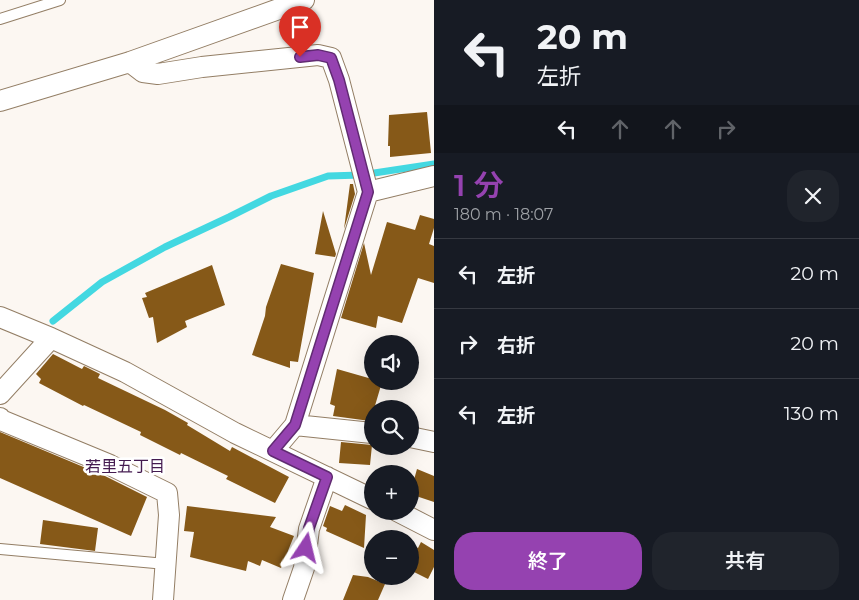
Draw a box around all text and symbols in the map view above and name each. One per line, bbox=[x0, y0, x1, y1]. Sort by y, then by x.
pin bbox=[279, 6, 321, 57]
icon: arrive bbox=[286, 13, 314, 41]
text: 20 m bbox=[537, 15, 628, 58]
icon: left bbox=[454, 20, 519, 85]
text: 左折 bbox=[537, 63, 581, 90]
icon: left bbox=[553, 115, 581, 143]
icon: ahead bbox=[606, 115, 634, 143]
icon: ahead bbox=[659, 115, 687, 143]
icon: right bbox=[712, 115, 740, 143]
text: 1 分 bbox=[454, 167, 504, 204]
button: close bbox=[787, 170, 839, 222]
text: 180 m · 18:07 bbox=[454, 205, 553, 224]
icon: left bbox=[454, 260, 482, 288]
text: 20 m bbox=[791, 262, 839, 285]
text: 左折 bbox=[497, 264, 535, 287]
icon: right bbox=[454, 330, 482, 358]
text: 20 m bbox=[791, 332, 839, 355]
text: 右折 bbox=[497, 334, 535, 357]
map controls bbox=[364, 335, 419, 585]
button: sound bbox=[364, 335, 419, 390]
button: search bbox=[364, 400, 419, 455]
icon: left bbox=[454, 400, 482, 428]
text: 130 m bbox=[784, 402, 839, 425]
text: 左折 bbox=[497, 404, 535, 427]
district label: 若里五丁目 bbox=[85, 457, 165, 476]
button: + bbox=[364, 465, 419, 520]
position arrow bbox=[279, 521, 331, 573]
button: − bbox=[364, 530, 419, 585]
button: 終了 bbox=[454, 532, 642, 590]
button: 共有 bbox=[652, 532, 839, 590]

